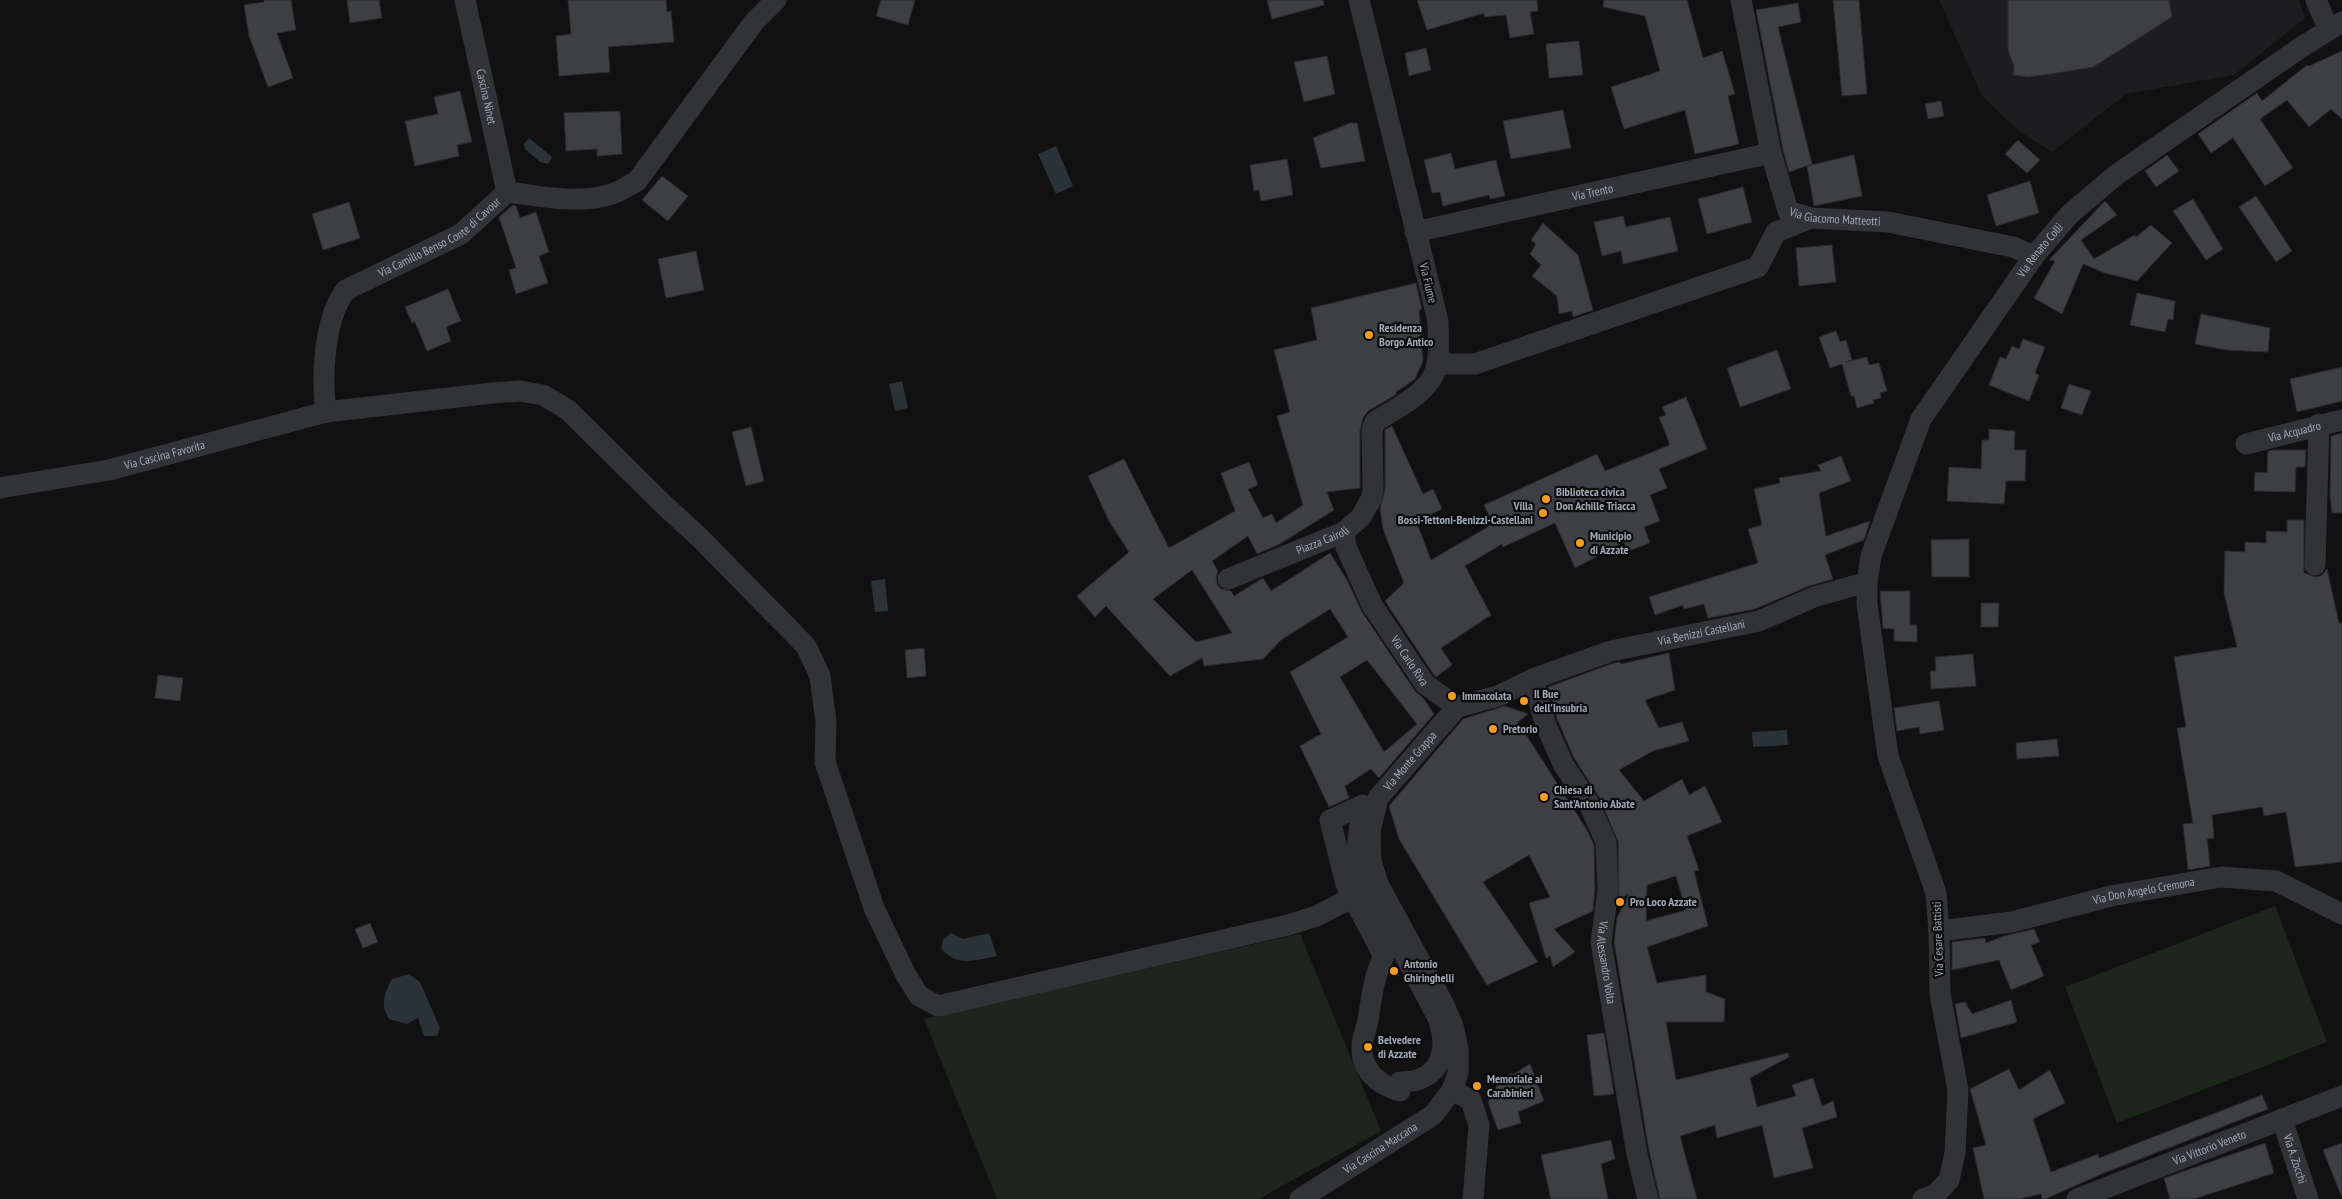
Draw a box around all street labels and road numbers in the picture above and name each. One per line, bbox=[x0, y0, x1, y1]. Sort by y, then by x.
street label: Cascina Ninet bbox=[473, 67, 500, 126]
street label: Via Trento bbox=[1570, 180, 1614, 204]
street label: Via Camillo Benso Conte di Cavour bbox=[374, 193, 504, 281]
street label: Via Giacomo Matteotti bbox=[1787, 204, 1881, 229]
street label: Via Renato Colli bbox=[2013, 220, 2066, 281]
street label: Via Fiume bbox=[1416, 260, 1441, 305]
street label: Via Acquadro bbox=[2266, 418, 2322, 445]
street label: Via Cascina Favorita bbox=[121, 437, 207, 473]
street label: Piazza Cairoli bbox=[1294, 523, 1352, 558]
street label: Via Benizzi Castellani bbox=[1655, 616, 1746, 649]
street label: Via Carlo Riva bbox=[1387, 632, 1432, 689]
street label: Via Monte Grappa bbox=[1379, 728, 1440, 794]
street label: Via Don Angelo Cremona bbox=[2090, 874, 2196, 908]
street label: Via Cesare Battisti bbox=[1929, 901, 1946, 978]
street label: Via Alessandro Volta bbox=[1594, 919, 1619, 1005]
street label: Via Cascina Maccana bbox=[1339, 1119, 1420, 1177]
street label: Via Vittorio Veneto bbox=[2170, 1126, 2248, 1168]
street label: Via A. Zocchi bbox=[2280, 1131, 2310, 1185]

